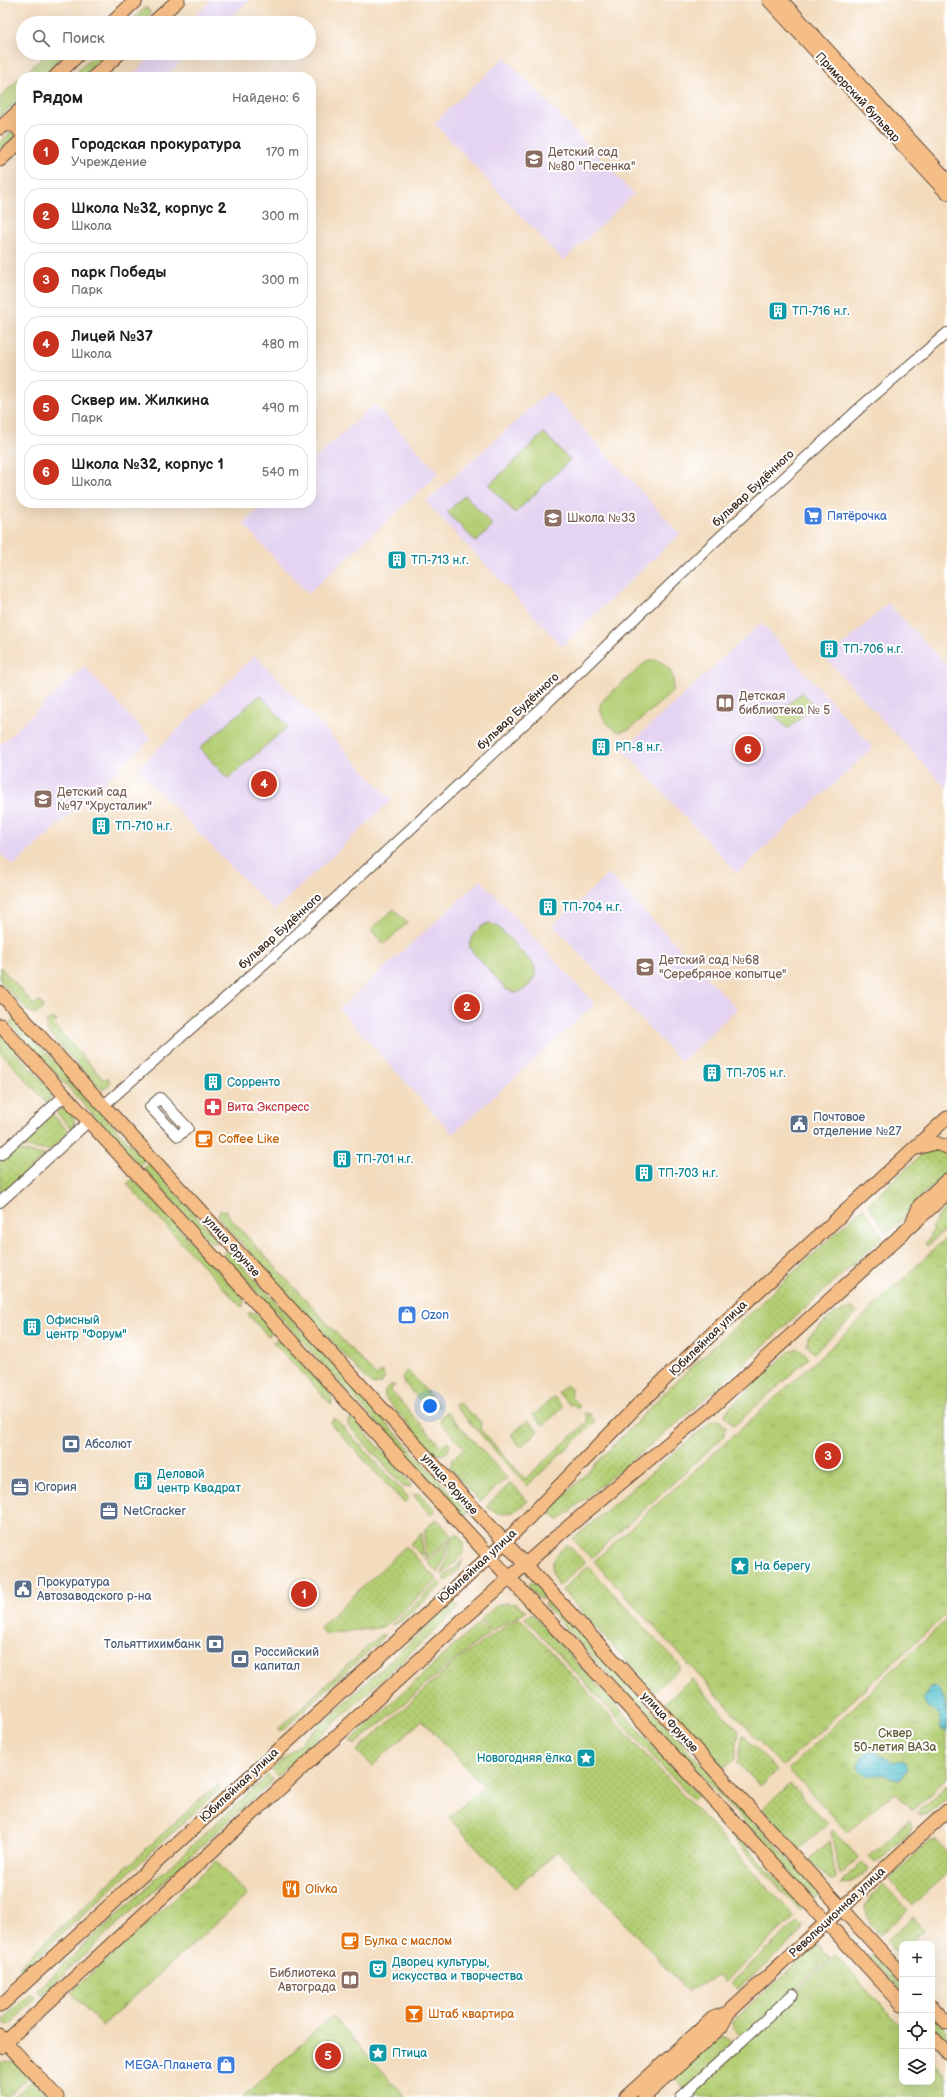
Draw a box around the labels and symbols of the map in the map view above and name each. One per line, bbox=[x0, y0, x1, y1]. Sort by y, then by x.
street label: Приморский бульвар bbox=[812, 49, 903, 146]
place label: Детский сад №80 "Песенка" bbox=[548, 145, 635, 174]
school or university icon: Детский сад №80 "Песенка" bbox=[523, 148, 545, 170]
building icon: ТП-716 н.г. bbox=[767, 300, 789, 322]
place label: ТП-716 н.г. bbox=[792, 304, 850, 319]
street label: бульвар Будённого bbox=[709, 447, 797, 530]
supermarket icon: Пятёрочка bbox=[802, 505, 824, 527]
school or university icon: Школа №33 bbox=[542, 507, 564, 529]
place label: Пятёрочка bbox=[827, 509, 887, 524]
place label: Школа №33 bbox=[567, 511, 636, 526]
building icon: ТП-713 н.г. bbox=[386, 549, 408, 571]
place label: ТП-713 н.г. bbox=[411, 553, 469, 568]
building icon: ТП-706 н.г. bbox=[818, 638, 840, 660]
place label: ТП-706 н.г. bbox=[843, 642, 903, 657]
street label: бульвар Будённого bbox=[474, 670, 562, 753]
place label: Детская библиотека № 5 bbox=[739, 689, 830, 718]
library icon: Детская библиотека № 5 bbox=[714, 692, 736, 714]
pin: 6 bbox=[735, 734, 761, 764]
building icon: РП-8 н.г. bbox=[590, 736, 612, 758]
place label: РП-8 н.г. bbox=[615, 740, 662, 755]
pin: 4 bbox=[251, 769, 277, 799]
place label: Детский сад №97 "Хрусталик" bbox=[57, 785, 152, 814]
school or university icon: Детский сад №97 "Хрусталик" bbox=[32, 788, 54, 810]
building icon: ТП-710 н.г. bbox=[90, 815, 112, 837]
place label: ТП-710 н.г. bbox=[115, 819, 172, 834]
street label: бульвар Будённого bbox=[236, 890, 325, 973]
building icon: ТП-704 н.г. bbox=[537, 896, 559, 918]
place label: ТП-704 н.г. bbox=[562, 900, 622, 915]
place label: Детский сад №68 "Серебряное копытце" bbox=[659, 953, 787, 982]
school or university icon: Детский сад №68 "Серебряное копытце" bbox=[634, 956, 656, 978]
pin: 2 bbox=[454, 992, 480, 1022]
building icon: ТП-705 н.г. bbox=[701, 1062, 723, 1084]
place label: ТП-705 н.г. bbox=[726, 1066, 786, 1081]
building icon: Сорренто bbox=[202, 1071, 224, 1093]
place label: Сорренто bbox=[227, 1075, 280, 1090]
pharmacy icon: Вита Экспресс bbox=[202, 1096, 224, 1118]
place label: Вита Экспресс bbox=[227, 1100, 309, 1115]
place label: Почтовое отделение №27 bbox=[813, 1110, 901, 1139]
public building icon: Почтовое отделение №27 bbox=[788, 1113, 810, 1135]
cafe icon: Coffee Like bbox=[193, 1128, 215, 1150]
place label: Coffee Like bbox=[218, 1132, 279, 1147]
building icon: ТП-701 н.г. bbox=[331, 1148, 353, 1170]
place label: ТП-701 н.г. bbox=[356, 1152, 413, 1167]
building icon: ТП-703 н.г. bbox=[633, 1162, 655, 1184]
place label: ТП-703 н.г. bbox=[658, 1166, 718, 1181]
street label: улица Фрунзе bbox=[200, 1213, 263, 1280]
street label: Юбилейная улица bbox=[666, 1297, 750, 1379]
shop icon: Ozon bbox=[396, 1304, 418, 1326]
place label: Ozon bbox=[421, 1308, 449, 1323]
place label: Офисный центр "Форум" bbox=[46, 1313, 127, 1342]
building icon: Офисный центр "Форум" bbox=[21, 1316, 43, 1338]
your location bbox=[420, 1396, 440, 1416]
bank icon: Абсолют bbox=[60, 1433, 82, 1455]
place label: Абсолют bbox=[84, 1437, 132, 1452]
pin: 3 bbox=[815, 1441, 841, 1471]
street label: улица Фрунзе bbox=[418, 1451, 481, 1518]
place label: Деловой центр Квадрат bbox=[157, 1467, 241, 1496]
building icon: Деловой центр Квадрат bbox=[132, 1470, 154, 1492]
office icon: Югория bbox=[9, 1476, 31, 1498]
place label: Югория bbox=[34, 1480, 77, 1495]
office icon: NetCracker bbox=[98, 1500, 120, 1522]
place label: NetCracker bbox=[123, 1504, 186, 1519]
street label: Юбилейная улица bbox=[435, 1526, 520, 1607]
place icon: На берегу bbox=[729, 1555, 751, 1577]
place label: На берегу bbox=[754, 1559, 811, 1574]
place label: Прокуратура Автозаводского р-на bbox=[36, 1575, 152, 1604]
public building icon: Прокуратура Автозаводского р-на bbox=[12, 1578, 34, 1600]
pin: 1 bbox=[291, 1579, 317, 1609]
bank icon: Тольяттихимбанк bbox=[204, 1633, 226, 1655]
place label: Тольяттихимбанк bbox=[104, 1637, 202, 1652]
place label: Российский капитал bbox=[254, 1645, 319, 1674]
bank icon: Российский капитал bbox=[229, 1648, 251, 1670]
street label: улица Фрунзе bbox=[638, 1689, 702, 1756]
park label: Сквер 50-летия ВАЗа bbox=[853, 1726, 937, 1755]
street label: Юбилейная улица bbox=[197, 1745, 282, 1826]
place icon: Новогодняя ёлка bbox=[575, 1747, 597, 1769]
place label: Новогодняя ёлка bbox=[477, 1751, 572, 1766]
street label: Революционная улица bbox=[786, 1864, 889, 1961]
restaurant icon: Olivka bbox=[280, 1878, 302, 1900]
place label: Olivka bbox=[305, 1882, 338, 1897]
cafe icon: Булка с маслом bbox=[339, 1930, 361, 1952]
place label: Булка с маслом bbox=[364, 1934, 452, 1949]
place label: Дворец культуры, искусства и творчества bbox=[392, 1955, 523, 1984]
theatre icon: Дворец культуры, искусства и творчества bbox=[367, 1958, 389, 1980]
place label: Библиотека Автограда bbox=[269, 1966, 336, 1995]
library icon: Библиотека Автограда bbox=[339, 1969, 361, 1991]
bar icon: Штаб квартира bbox=[403, 2003, 425, 2025]
place label: Штаб квартира bbox=[428, 2007, 514, 2022]
pin: 5 bbox=[315, 2041, 341, 2071]
place icon: Птица bbox=[367, 2042, 389, 2064]
place label: Птица bbox=[392, 2046, 427, 2061]
shop icon: MEGA-Планета bbox=[215, 2054, 237, 2076]
place label: MEGA-Планета bbox=[125, 2058, 212, 2073]

